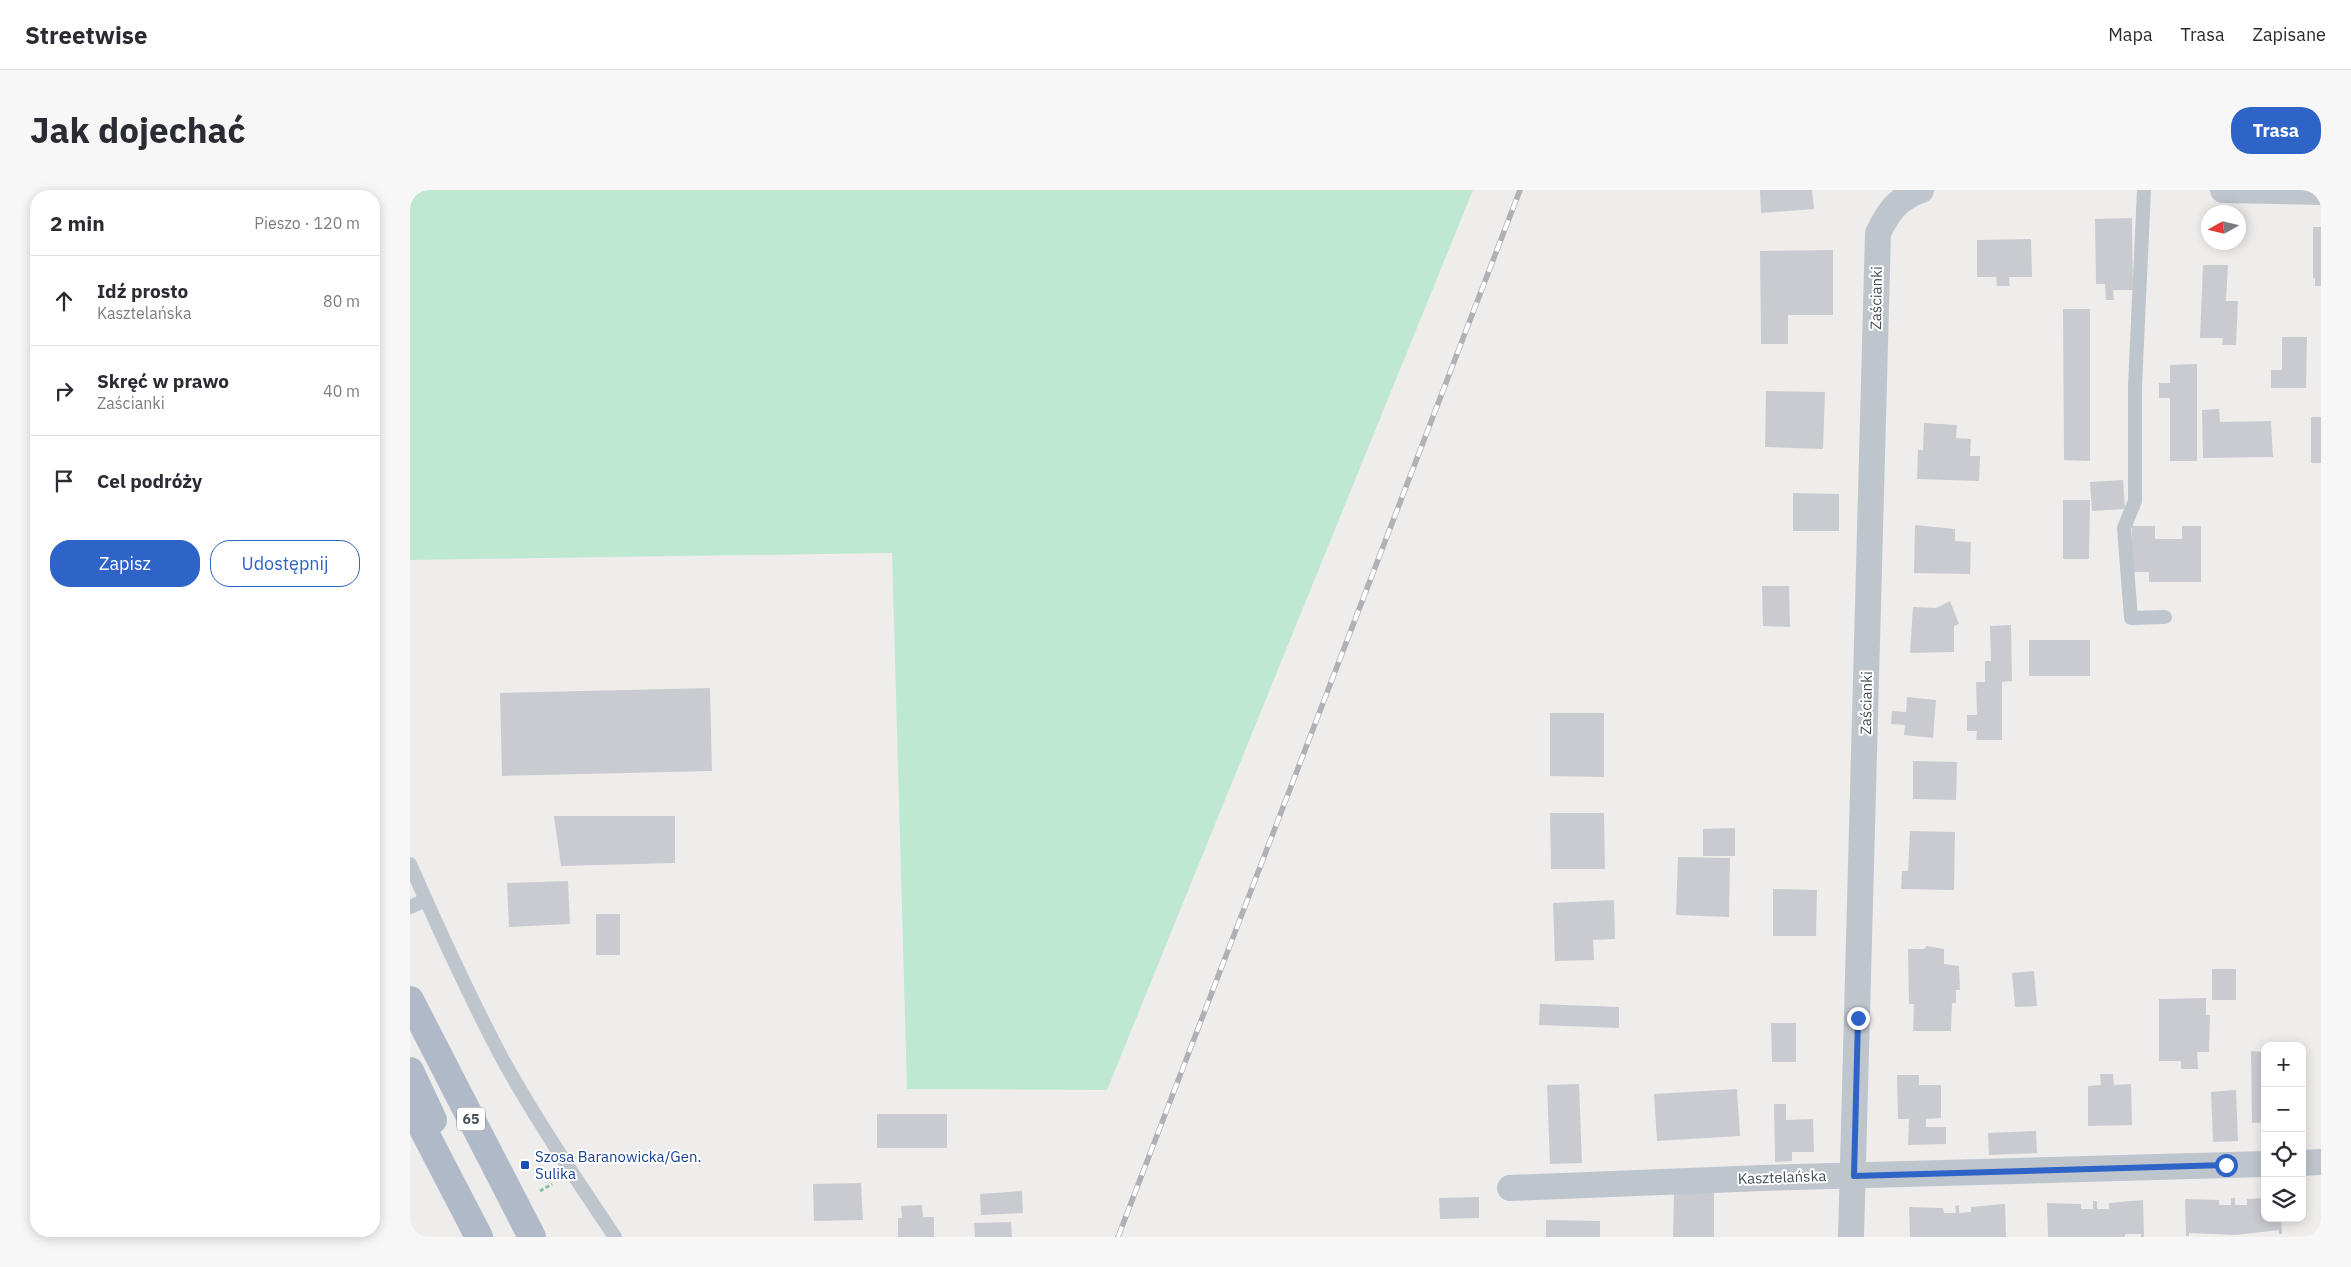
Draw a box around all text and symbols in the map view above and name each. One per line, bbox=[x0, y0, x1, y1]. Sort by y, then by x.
text: Streetwise bbox=[25, 19, 147, 51]
text: Mapa bbox=[2108, 23, 2153, 46]
text: Trasa bbox=[2181, 23, 2225, 46]
text: Zapisane bbox=[2253, 23, 2326, 46]
text: Jak dojechać bbox=[30, 107, 246, 153]
button: Trasa bbox=[2231, 107, 2321, 154]
north arrow bbox=[2201, 205, 2246, 250]
text: 2 min bbox=[50, 209, 105, 237]
text: Pieszo · 120 m bbox=[254, 213, 360, 233]
street label: Zaścianki bbox=[1866, 266, 1886, 330]
text: Idź prosto bbox=[97, 279, 188, 303]
icon: ahead bbox=[50, 287, 78, 315]
text: 80 m bbox=[323, 291, 360, 311]
text: Kasztelańska bbox=[97, 303, 192, 323]
text: Skręć w prawo bbox=[97, 369, 229, 393]
icon: right bbox=[50, 377, 78, 405]
text: 40 m bbox=[323, 381, 360, 401]
text: Zaścianki bbox=[97, 393, 165, 413]
icon: arrive bbox=[50, 467, 78, 495]
text: Cel podróży bbox=[97, 469, 202, 493]
button: Zapisz bbox=[50, 540, 200, 587]
button: Udostępnij bbox=[210, 540, 360, 587]
street label: Zaścianki bbox=[1856, 671, 1876, 735]
route end bbox=[1847, 1007, 1870, 1030]
map controls bbox=[2261, 1042, 2306, 1222]
button: + bbox=[2261, 1042, 2306, 1087]
button: − bbox=[2261, 1087, 2306, 1132]
road number: 65 bbox=[457, 1108, 485, 1131]
button: locate bbox=[2261, 1132, 2306, 1177]
place label: Szosa Baranowicka/Gen. Sulika bbox=[535, 1147, 702, 1183]
route start bbox=[2215, 1154, 2238, 1177]
marker: Szosa Baranowicka/Gen. Sulika bbox=[519, 1159, 531, 1171]
street label: Kasztelańska bbox=[1737, 1166, 1827, 1188]
button: layers bbox=[2261, 1177, 2306, 1222]

